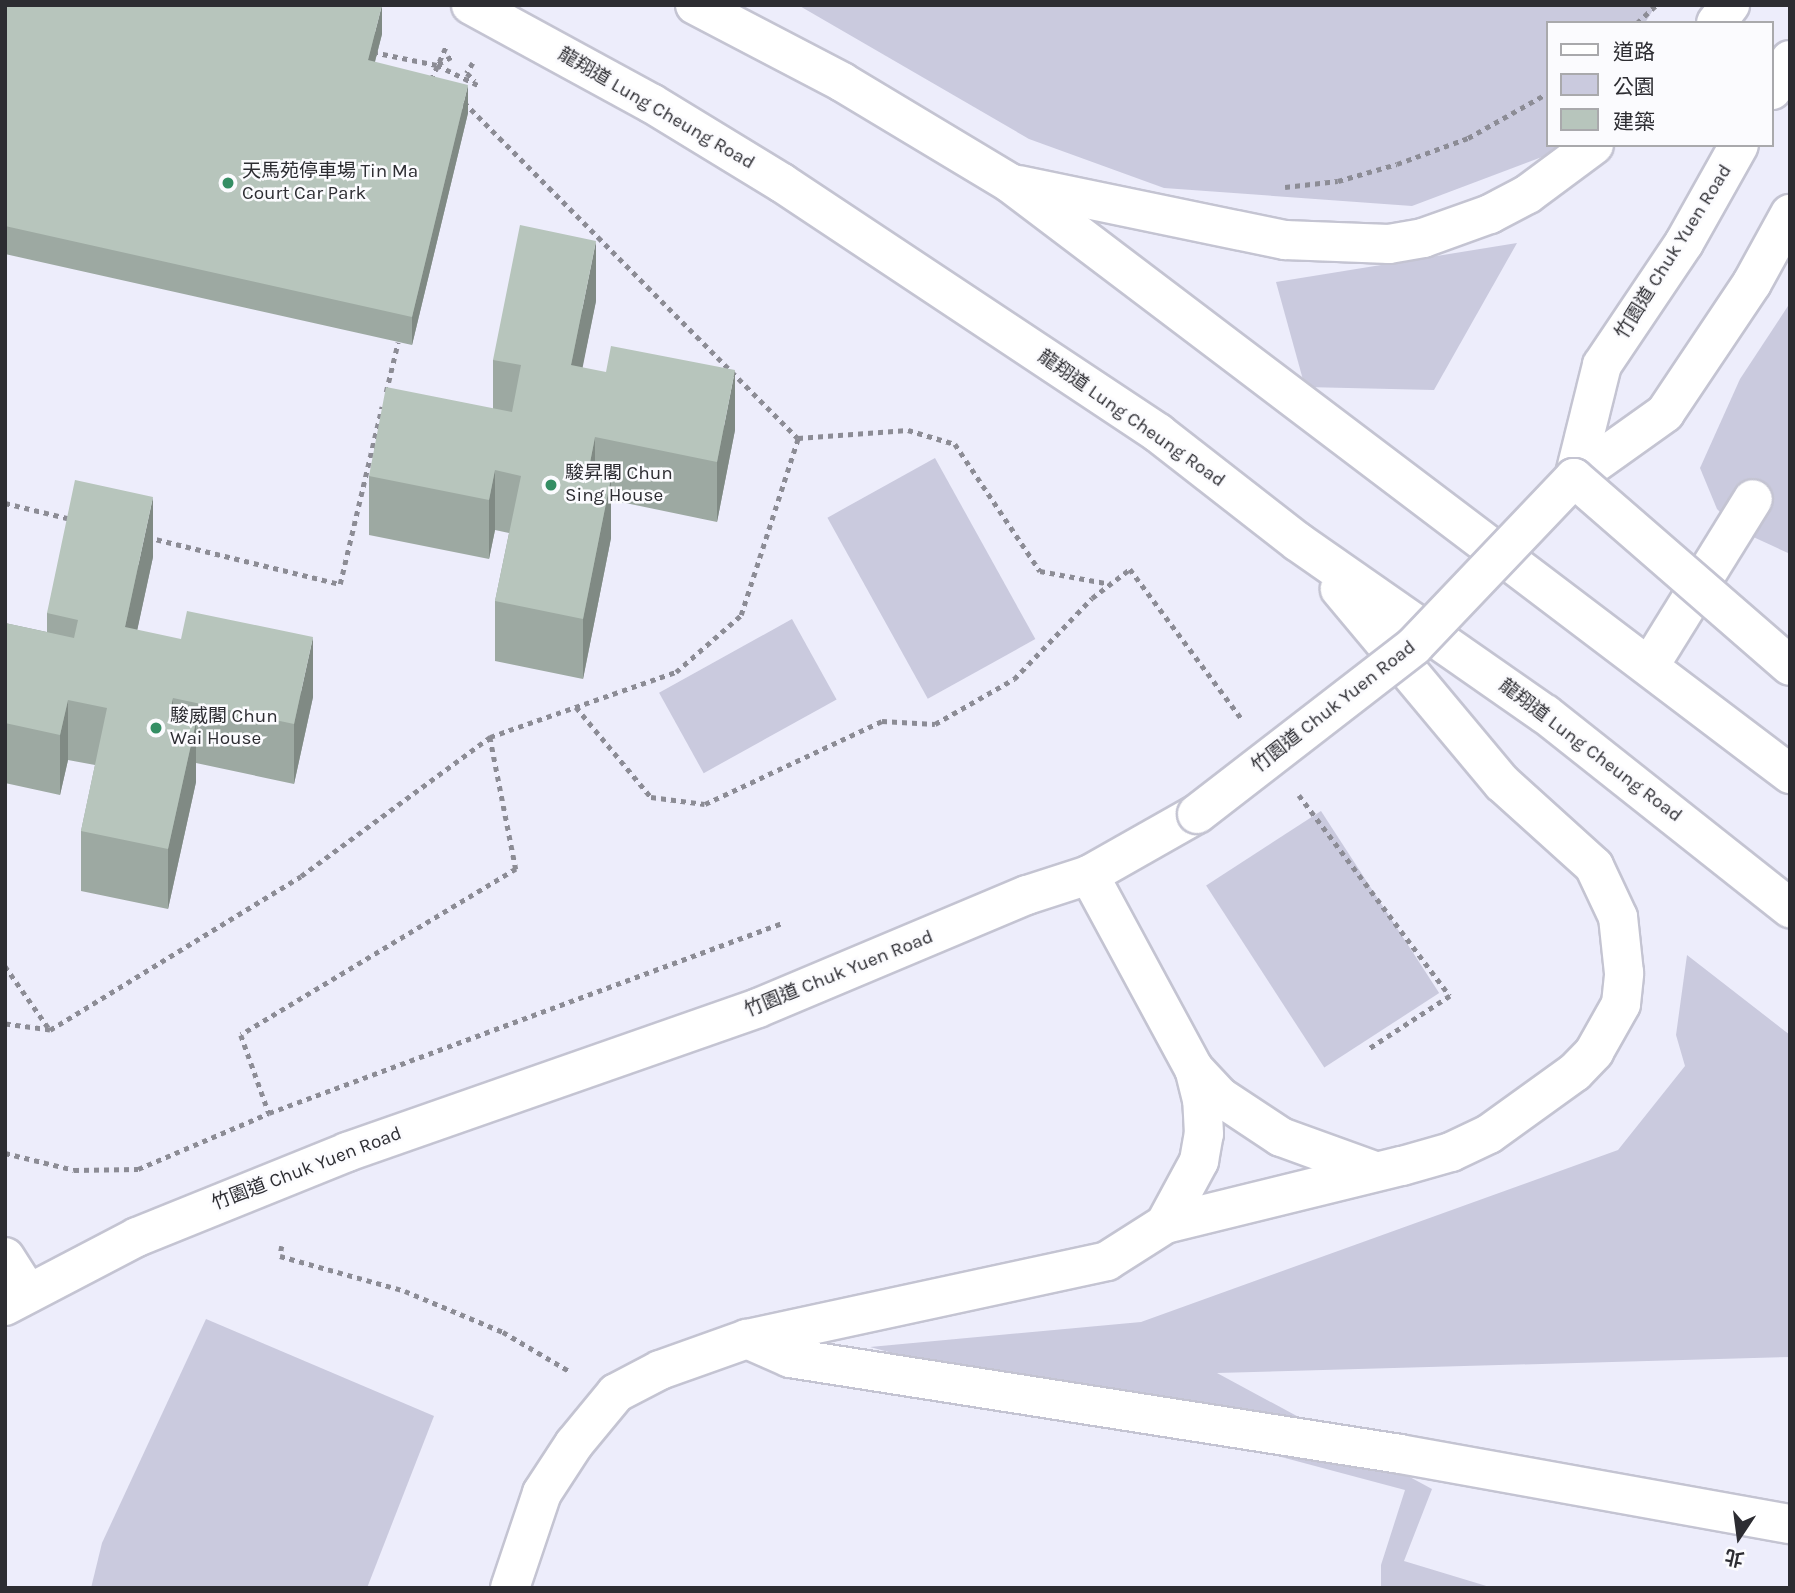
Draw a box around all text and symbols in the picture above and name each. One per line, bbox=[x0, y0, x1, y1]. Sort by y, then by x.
legend bbox=[1546, 21, 1774, 147]
text: 道路 bbox=[1613, 40, 1655, 64]
street label: 龍翔道 Lung Cheung Road bbox=[554, 43, 758, 175]
text: 公園 bbox=[1613, 75, 1655, 99]
text: 建築 bbox=[1613, 110, 1655, 134]
place label: 天馬苑停車場 Tin Ma Court Car Park bbox=[242, 161, 418, 205]
street label: 竹園道 Chuk Yuen Road bbox=[1611, 161, 1737, 343]
marker: 天馬苑停車場 Tin Ma Court Car Park bbox=[220, 175, 236, 191]
street label: 龍翔道 Lung Cheung Road bbox=[1033, 346, 1229, 492]
place label: 駿昇閣 Chun Sing House bbox=[565, 463, 673, 507]
marker: 駿昇閣 Chun Sing House bbox=[543, 477, 559, 493]
street label: 竹園道 Chuk Yuen Road bbox=[1248, 636, 1420, 778]
street label: 龍翔道 Lung Cheung Road bbox=[1494, 675, 1686, 827]
place label: 駿威閣 Chun Wai House bbox=[170, 706, 278, 750]
marker: 駿威閣 Chun Wai House bbox=[148, 720, 164, 736]
street label: 竹園道 Chuk Yuen Road bbox=[741, 926, 937, 1022]
street label: 竹園道 Chuk Yuen Road bbox=[209, 1122, 405, 1216]
north arrow bbox=[1704, 1502, 1774, 1572]
text: 北 bbox=[1723, 1545, 1746, 1570]

